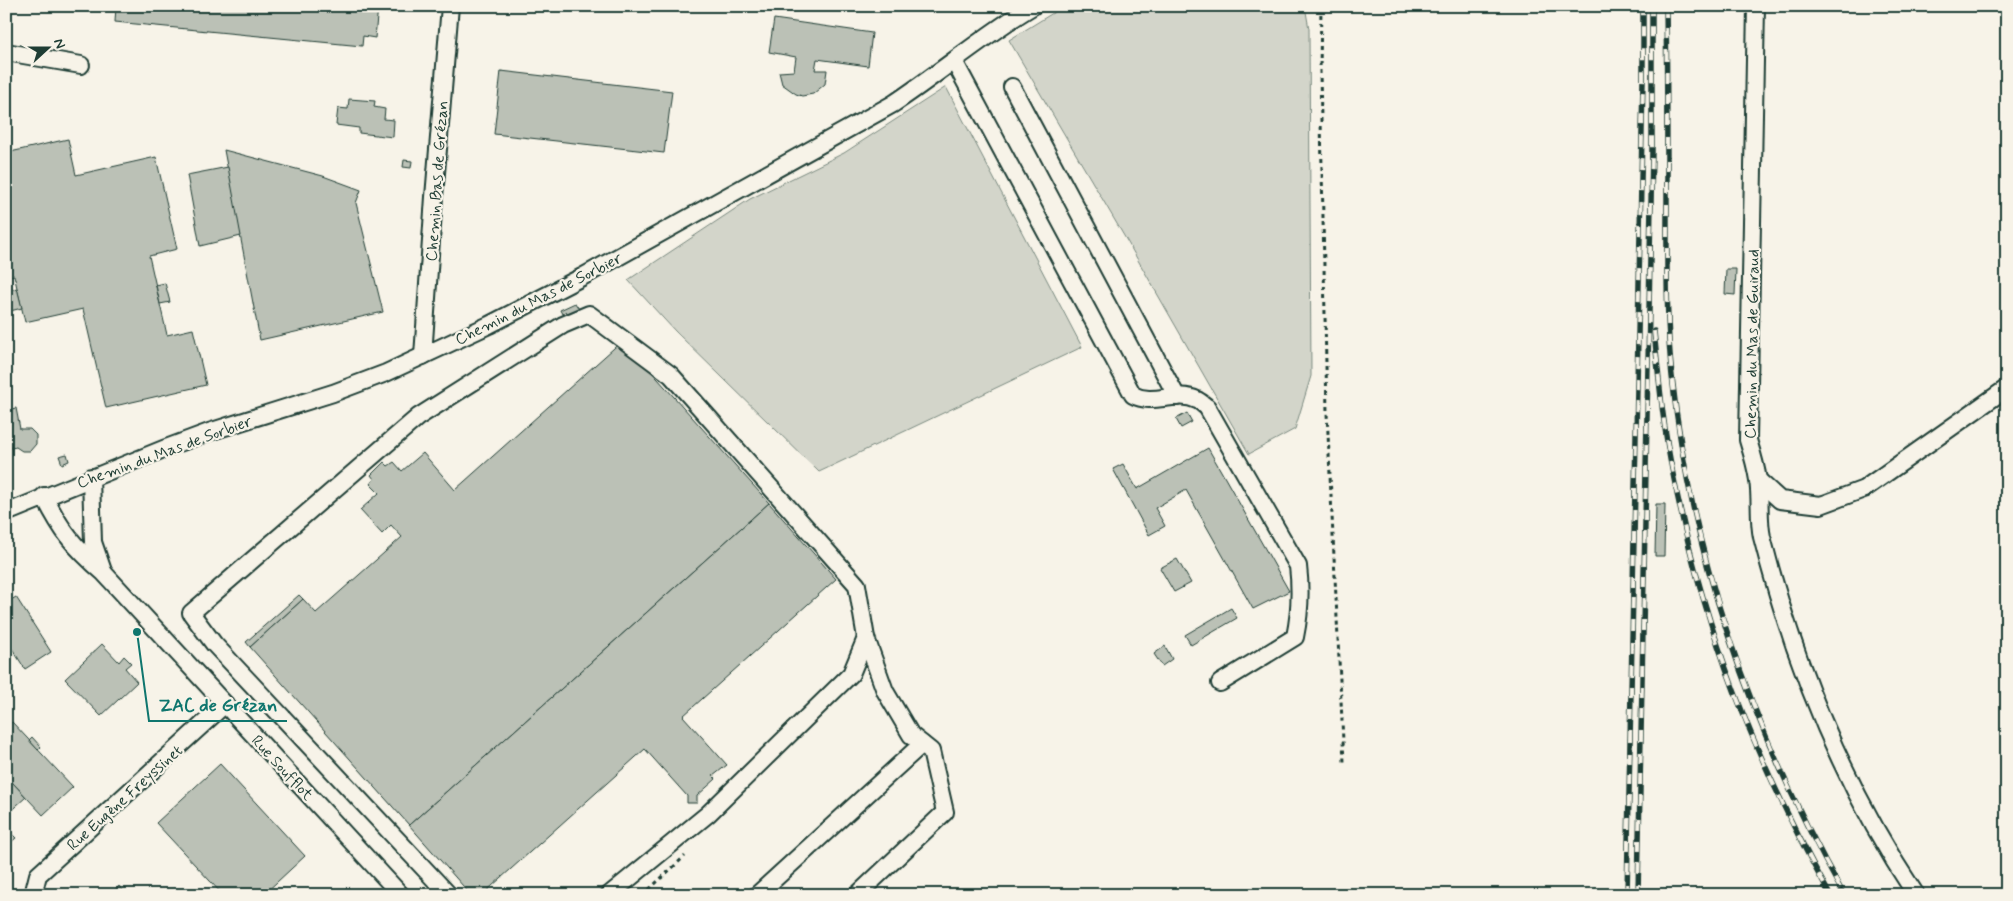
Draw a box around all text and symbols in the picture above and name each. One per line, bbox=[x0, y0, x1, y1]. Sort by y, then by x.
north arrow bbox=[22, 22, 72, 72]
text: N bbox=[49, 36, 69, 51]
street label: Chemin Bas de Grézan bbox=[421, 100, 454, 262]
street label: Chemin du Mas de Sorbier bbox=[452, 248, 626, 351]
street label: Chemin du Mas de Guiraud bbox=[1740, 249, 1765, 439]
street label: Chemin du Mas de Sorbier bbox=[74, 411, 255, 494]
callout: ZAC de Grézan bbox=[149, 688, 287, 721]
text: ZAC de Grézan bbox=[159, 694, 277, 718]
street label: Rue Soufflot bbox=[246, 731, 318, 806]
street label: Rue Eugène Freyssinet bbox=[63, 740, 187, 856]

